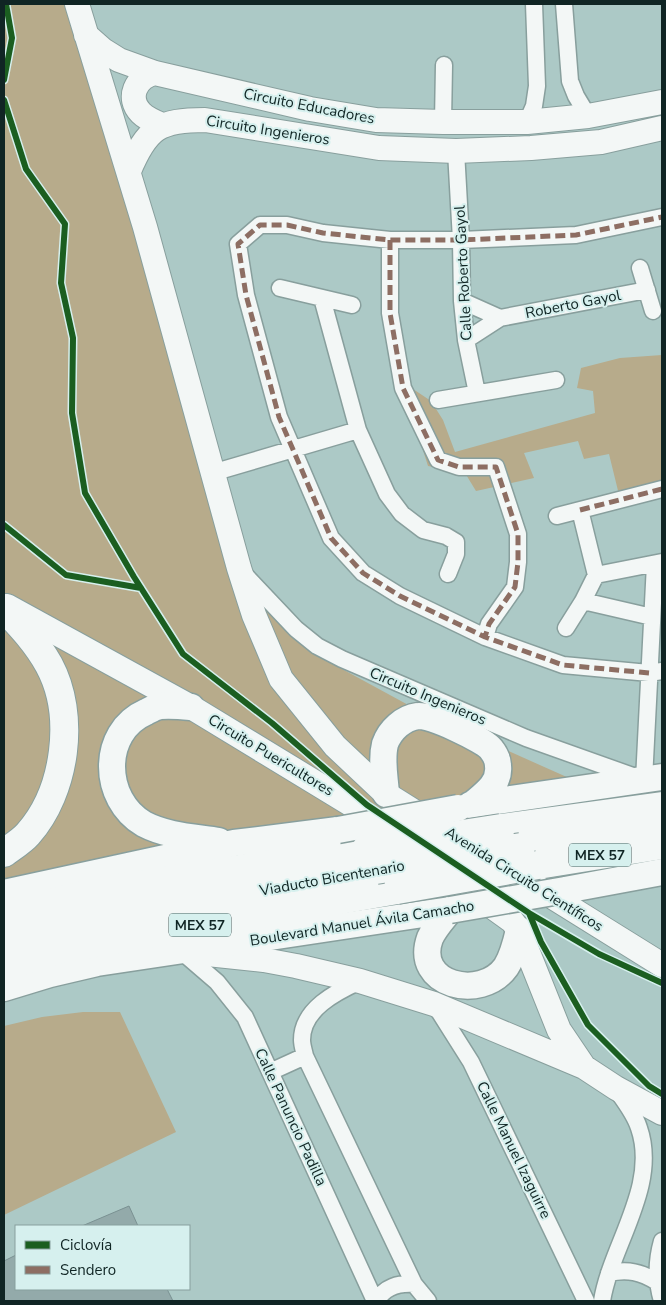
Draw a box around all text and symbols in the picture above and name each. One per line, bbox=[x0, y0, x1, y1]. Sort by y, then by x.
street label: Circuito Educadores bbox=[242, 83, 376, 129]
street label: Circuito Ingenieros bbox=[205, 110, 331, 150]
street label: Calle Roberto Gayol bbox=[449, 204, 477, 341]
street label: Roberto Gayol bbox=[523, 285, 623, 323]
street label: Circuito Ingenieros bbox=[367, 662, 489, 730]
street label: Circuito Puericultores bbox=[204, 710, 338, 800]
street label: Avenida Circuito Científicos bbox=[441, 822, 607, 936]
road number: MEX 57 bbox=[569, 844, 631, 866]
street label: Viaducto Bicentenario bbox=[257, 855, 406, 901]
street label: Boulevard Manuel Ávila Camacho bbox=[248, 895, 476, 951]
road number: MEX 57 bbox=[169, 914, 231, 936]
street label: Calle Panuncio Padilla bbox=[250, 1045, 332, 1189]
street label: Calle Manuel Izaguirre bbox=[472, 1078, 556, 1222]
legend bbox=[15, 1225, 190, 1290]
text: Ciclovía bbox=[60, 1235, 112, 1255]
text: Sendero bbox=[60, 1260, 116, 1280]

